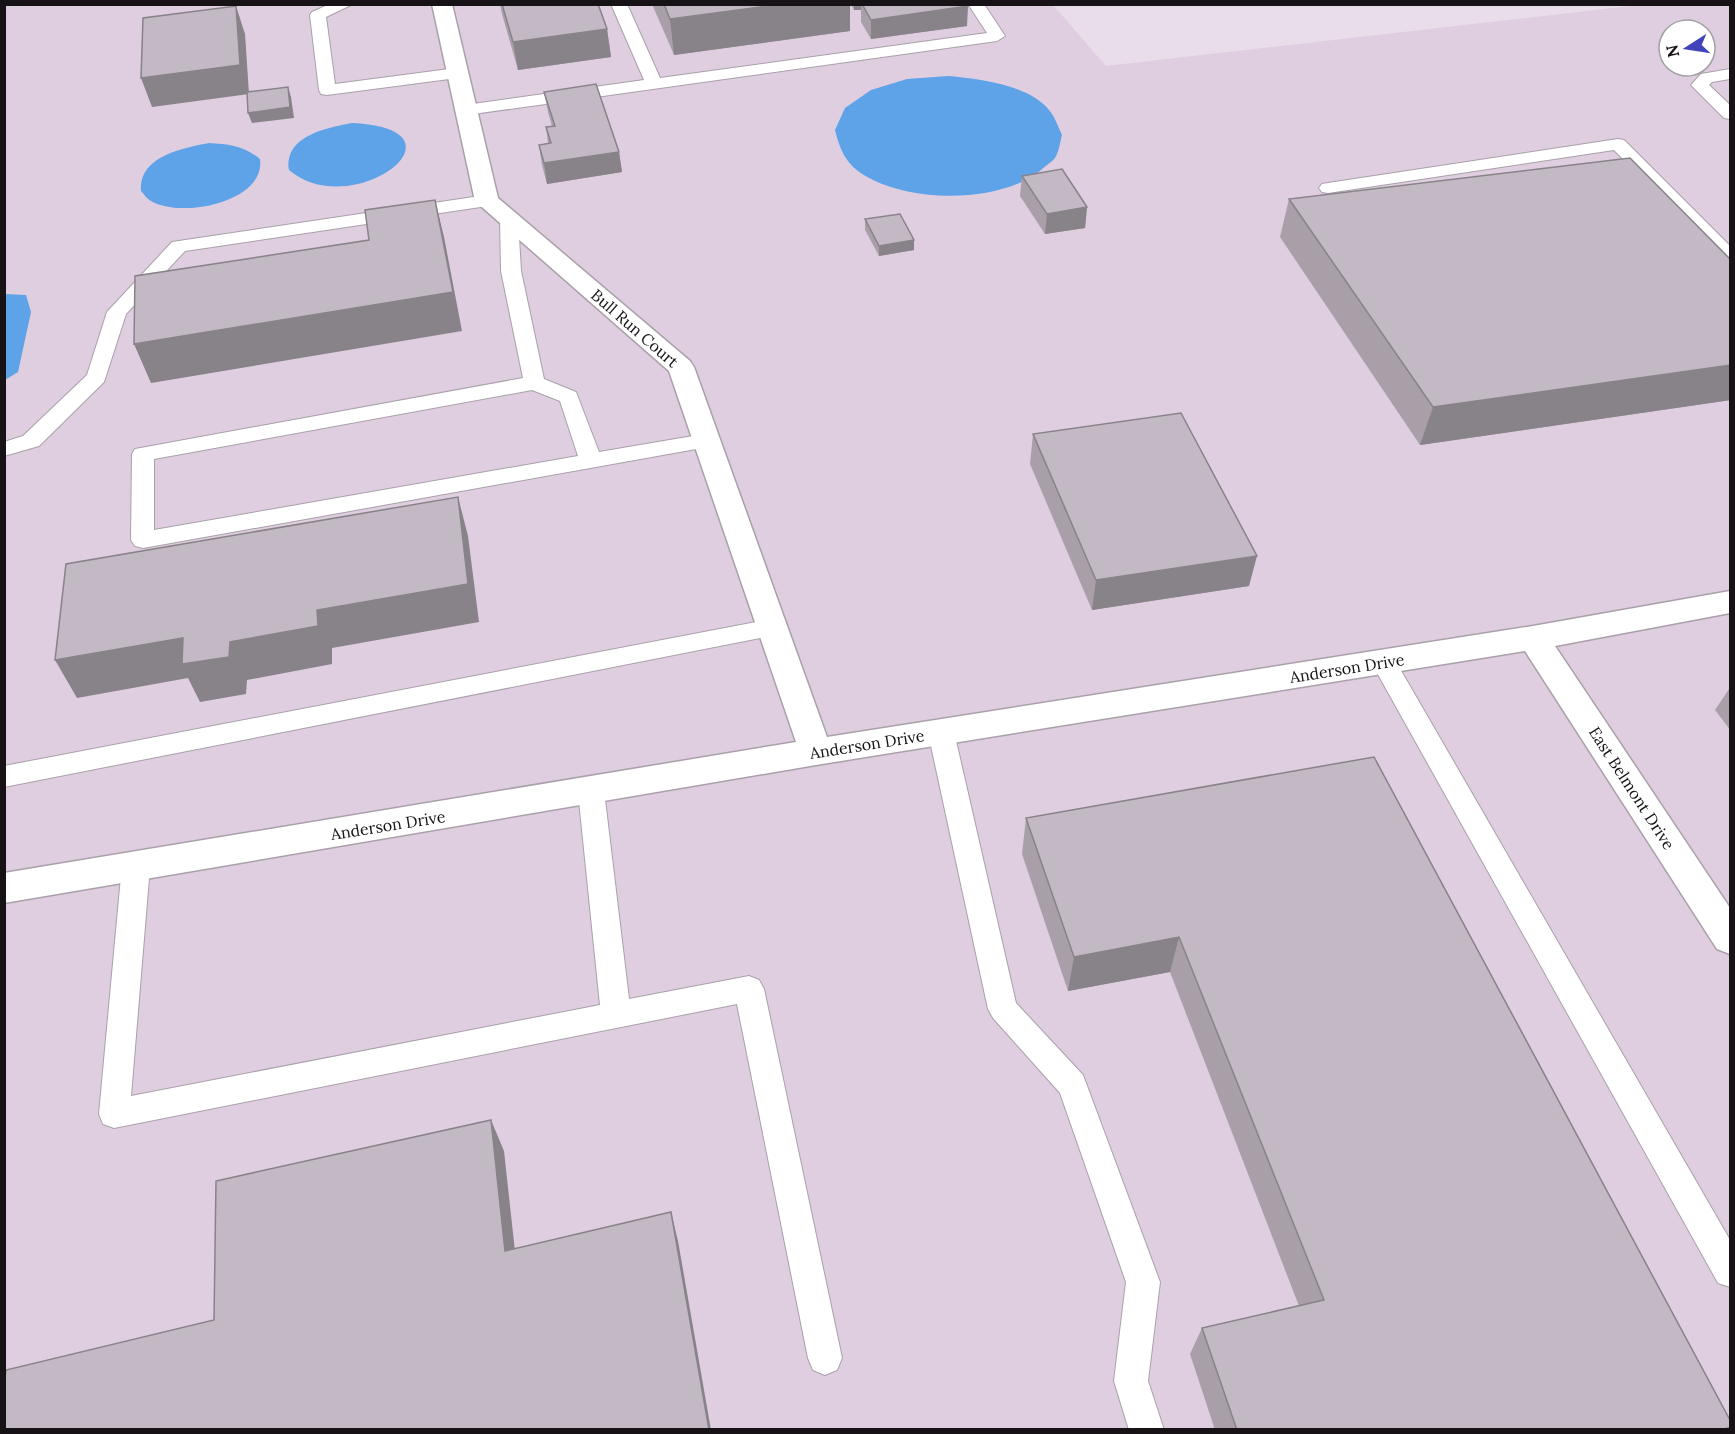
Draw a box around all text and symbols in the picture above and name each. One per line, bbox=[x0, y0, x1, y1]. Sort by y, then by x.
north arrow bbox=[1657, 18, 1717, 78]
text: N bbox=[1661, 43, 1683, 59]
street label: Bull Run Court bbox=[587, 285, 683, 372]
street label: Anderson Drive bbox=[1287, 649, 1406, 687]
street label: East Belmont Drive bbox=[1585, 723, 1679, 854]
street label: Anderson Drive bbox=[807, 725, 926, 763]
street label: Anderson Drive bbox=[328, 806, 447, 844]

